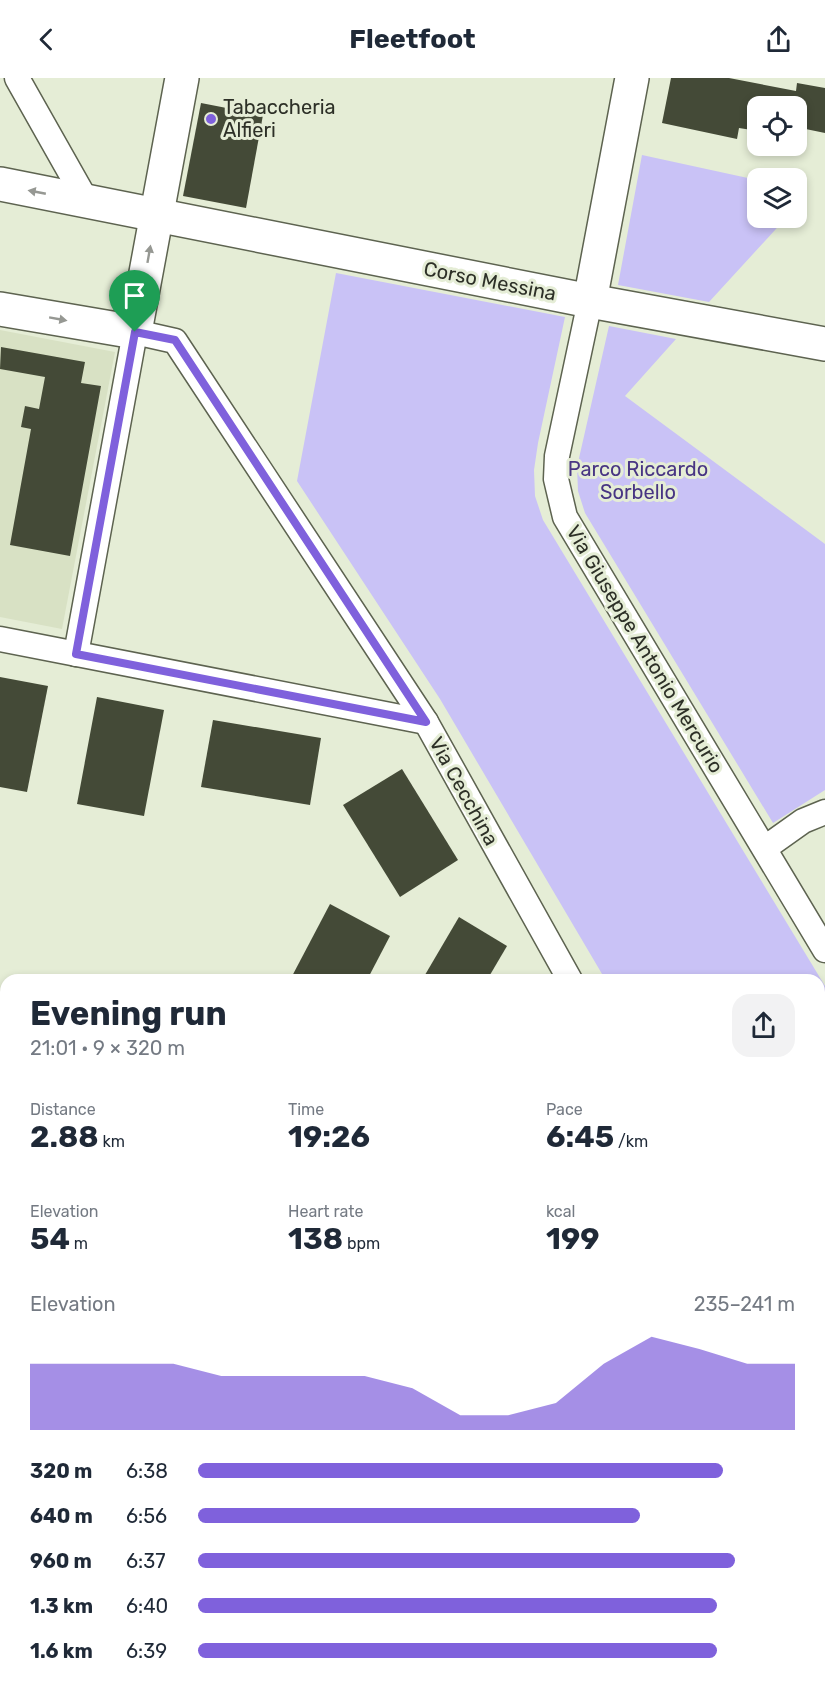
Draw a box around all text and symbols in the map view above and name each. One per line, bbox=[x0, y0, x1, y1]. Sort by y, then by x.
icon: back bbox=[30, 23, 63, 56]
text: Fleetfoot bbox=[349, 23, 476, 55]
icon: share bbox=[762, 23, 795, 56]
place label: Tabaccheria Alfieri bbox=[223, 95, 336, 142]
map controls bbox=[747, 96, 807, 228]
button: locate bbox=[747, 96, 807, 156]
marker: Tabaccheria Alfieri bbox=[204, 112, 218, 126]
button: layers bbox=[747, 168, 807, 228]
one-way arrow bbox=[27, 187, 46, 196]
one-way arrow bbox=[145, 244, 154, 263]
street label: Corso Messina bbox=[422, 256, 558, 306]
pin bbox=[109, 270, 160, 332]
icon: arrive bbox=[118, 279, 151, 312]
one-way arrow bbox=[48, 315, 67, 324]
park label: Parco Riccardo Sorbello bbox=[568, 457, 708, 504]
street label: Via Giuseppe Antonio Mercurio bbox=[561, 521, 729, 777]
street label: Via Cecchina bbox=[424, 732, 504, 850]
text: Evening run bbox=[30, 994, 227, 1033]
button: share bbox=[732, 994, 795, 1057]
text: 21:01 · 9 × 320 m bbox=[30, 1036, 185, 1060]
text: Distance bbox=[30, 1100, 96, 1119]
text: Time bbox=[288, 1100, 324, 1119]
text: Pace bbox=[546, 1100, 583, 1119]
text: 2.88 bbox=[30, 1119, 99, 1155]
text: 19:26 bbox=[288, 1119, 370, 1155]
text: 6:45 bbox=[546, 1119, 614, 1155]
text: km bbox=[99, 1132, 125, 1151]
text: /km bbox=[614, 1132, 648, 1151]
text: Elevation bbox=[30, 1202, 99, 1221]
text: Heart rate bbox=[288, 1202, 363, 1221]
text: kcal bbox=[546, 1202, 575, 1221]
text: 54 bbox=[30, 1221, 70, 1257]
text: 138 bbox=[288, 1221, 343, 1257]
text: 199 bbox=[546, 1221, 599, 1257]
text: m bbox=[70, 1234, 88, 1253]
text: bpm bbox=[343, 1234, 380, 1253]
text: Elevation bbox=[30, 1292, 116, 1316]
text: 235–241 m bbox=[694, 1292, 795, 1316]
text: 320 m bbox=[30, 1459, 92, 1483]
text: 6:38 bbox=[126, 1459, 168, 1483]
text: 640 m bbox=[30, 1504, 93, 1528]
text: 6:56 bbox=[126, 1504, 167, 1528]
text: 960 m bbox=[30, 1549, 92, 1573]
text: 6:37 bbox=[126, 1549, 165, 1573]
text: 1.3 km bbox=[30, 1594, 93, 1618]
text: 6:40 bbox=[126, 1594, 168, 1618]
text: 1.6 km bbox=[30, 1639, 93, 1663]
text: 6:39 bbox=[126, 1639, 167, 1663]

